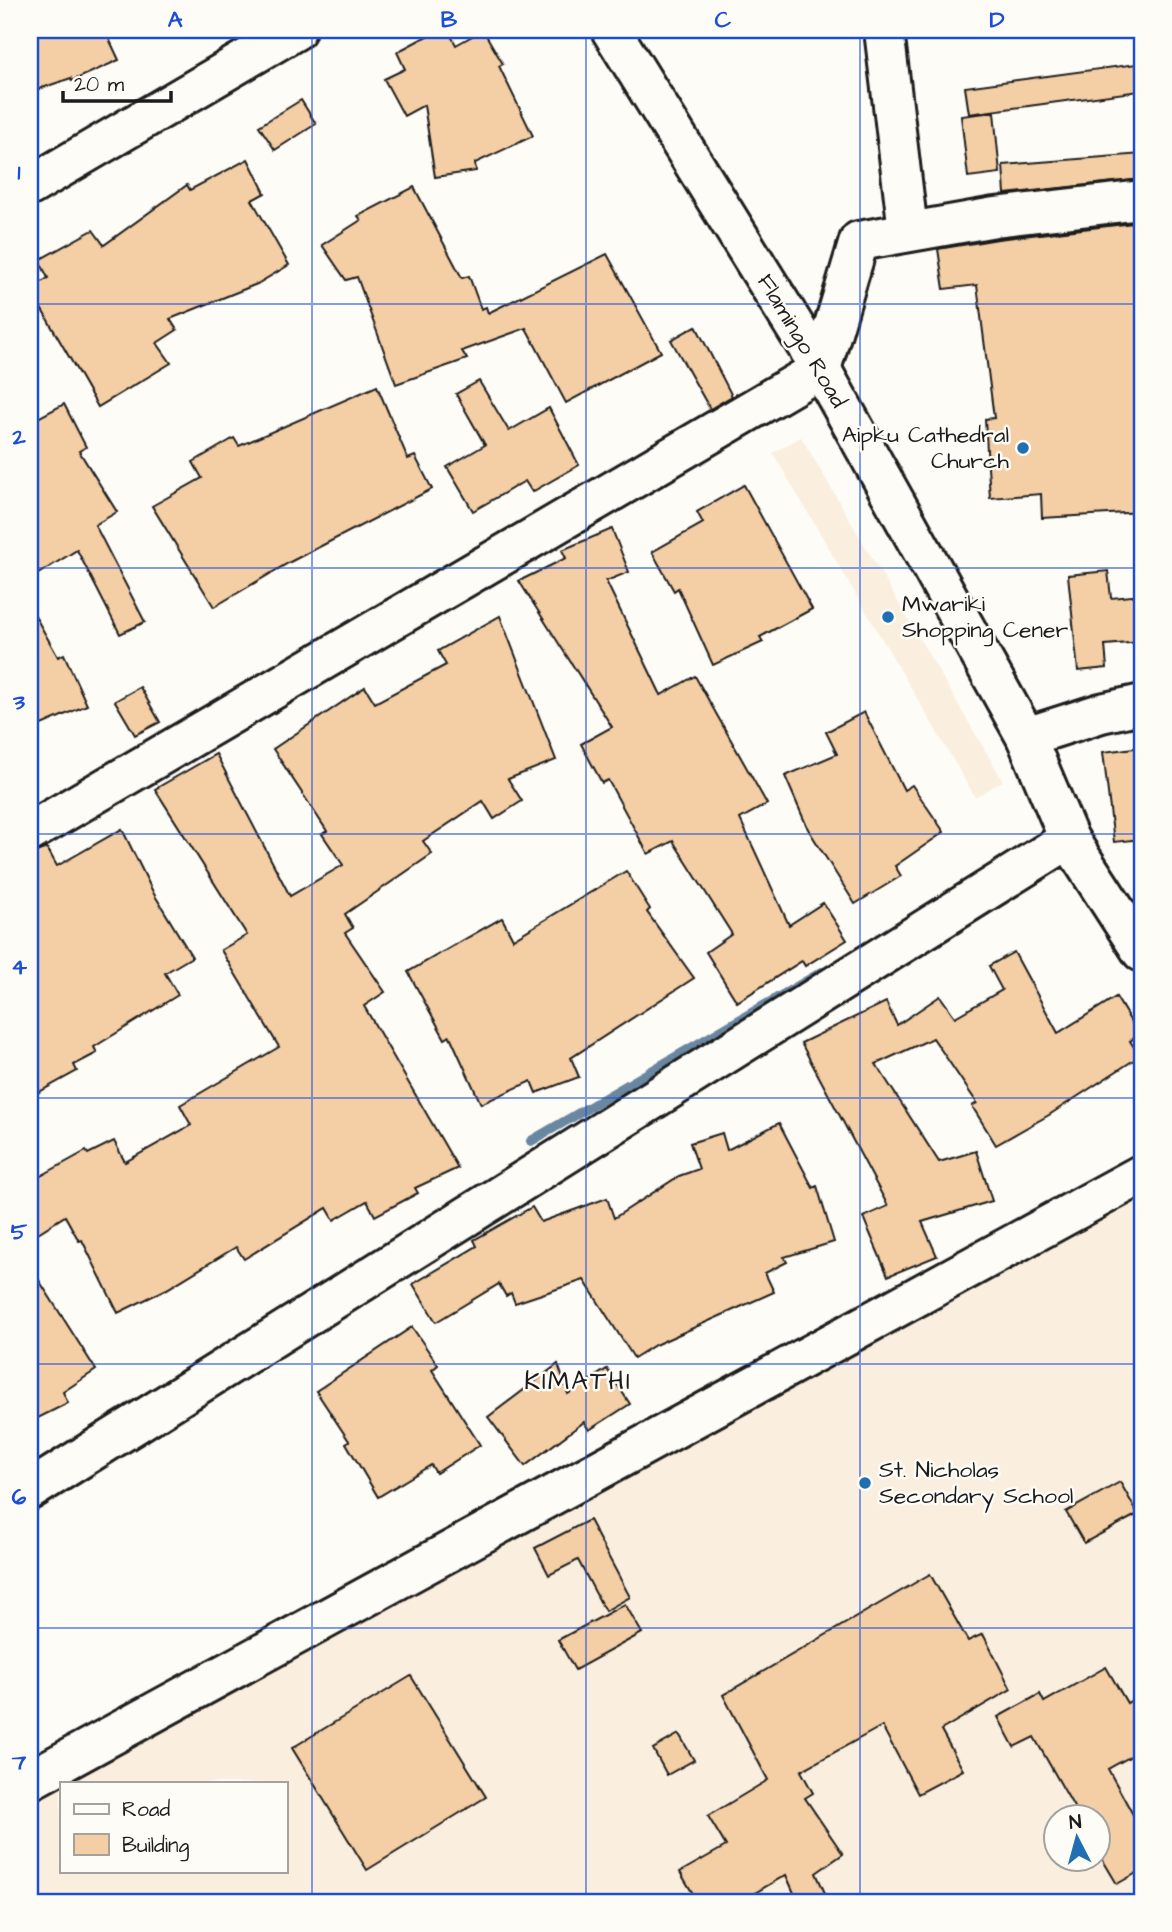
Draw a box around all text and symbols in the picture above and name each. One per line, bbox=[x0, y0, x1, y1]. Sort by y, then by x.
text: A bbox=[168, 4, 183, 36]
text: B bbox=[441, 4, 458, 36]
text: C bbox=[715, 4, 732, 36]
text: D bbox=[990, 4, 1005, 36]
scale bar bbox=[63, 60, 172, 104]
text: 20 m bbox=[74, 70, 125, 99]
text: 1 bbox=[18, 156, 21, 188]
street label: Flamingo Road bbox=[749, 268, 855, 415]
place label: Aipku Cathedral Church bbox=[842, 419, 1010, 477]
text: 2 bbox=[11, 421, 26, 453]
marker: Aipku Cathedral Church bbox=[1015, 440, 1031, 456]
place label: Mwariki Shopping Cener bbox=[902, 588, 1068, 647]
marker: Mwariki Shopping Cener bbox=[880, 609, 896, 625]
text: 3 bbox=[12, 686, 25, 718]
text: 4 bbox=[11, 951, 27, 983]
text: 5 bbox=[11, 1216, 28, 1248]
district label: KIMATHI bbox=[524, 1363, 632, 1399]
place label: St. Nicholas Secondary School bbox=[879, 1454, 1073, 1513]
marker: St. Nicholas Secondary School bbox=[857, 1475, 873, 1491]
text: 6 bbox=[12, 1481, 27, 1513]
text: 7 bbox=[11, 1746, 27, 1778]
legend bbox=[60, 1782, 287, 1872]
text: Road bbox=[122, 1795, 170, 1824]
north arrow bbox=[1042, 1802, 1112, 1872]
text: N bbox=[1068, 1809, 1083, 1837]
text: Building bbox=[122, 1831, 190, 1862]

